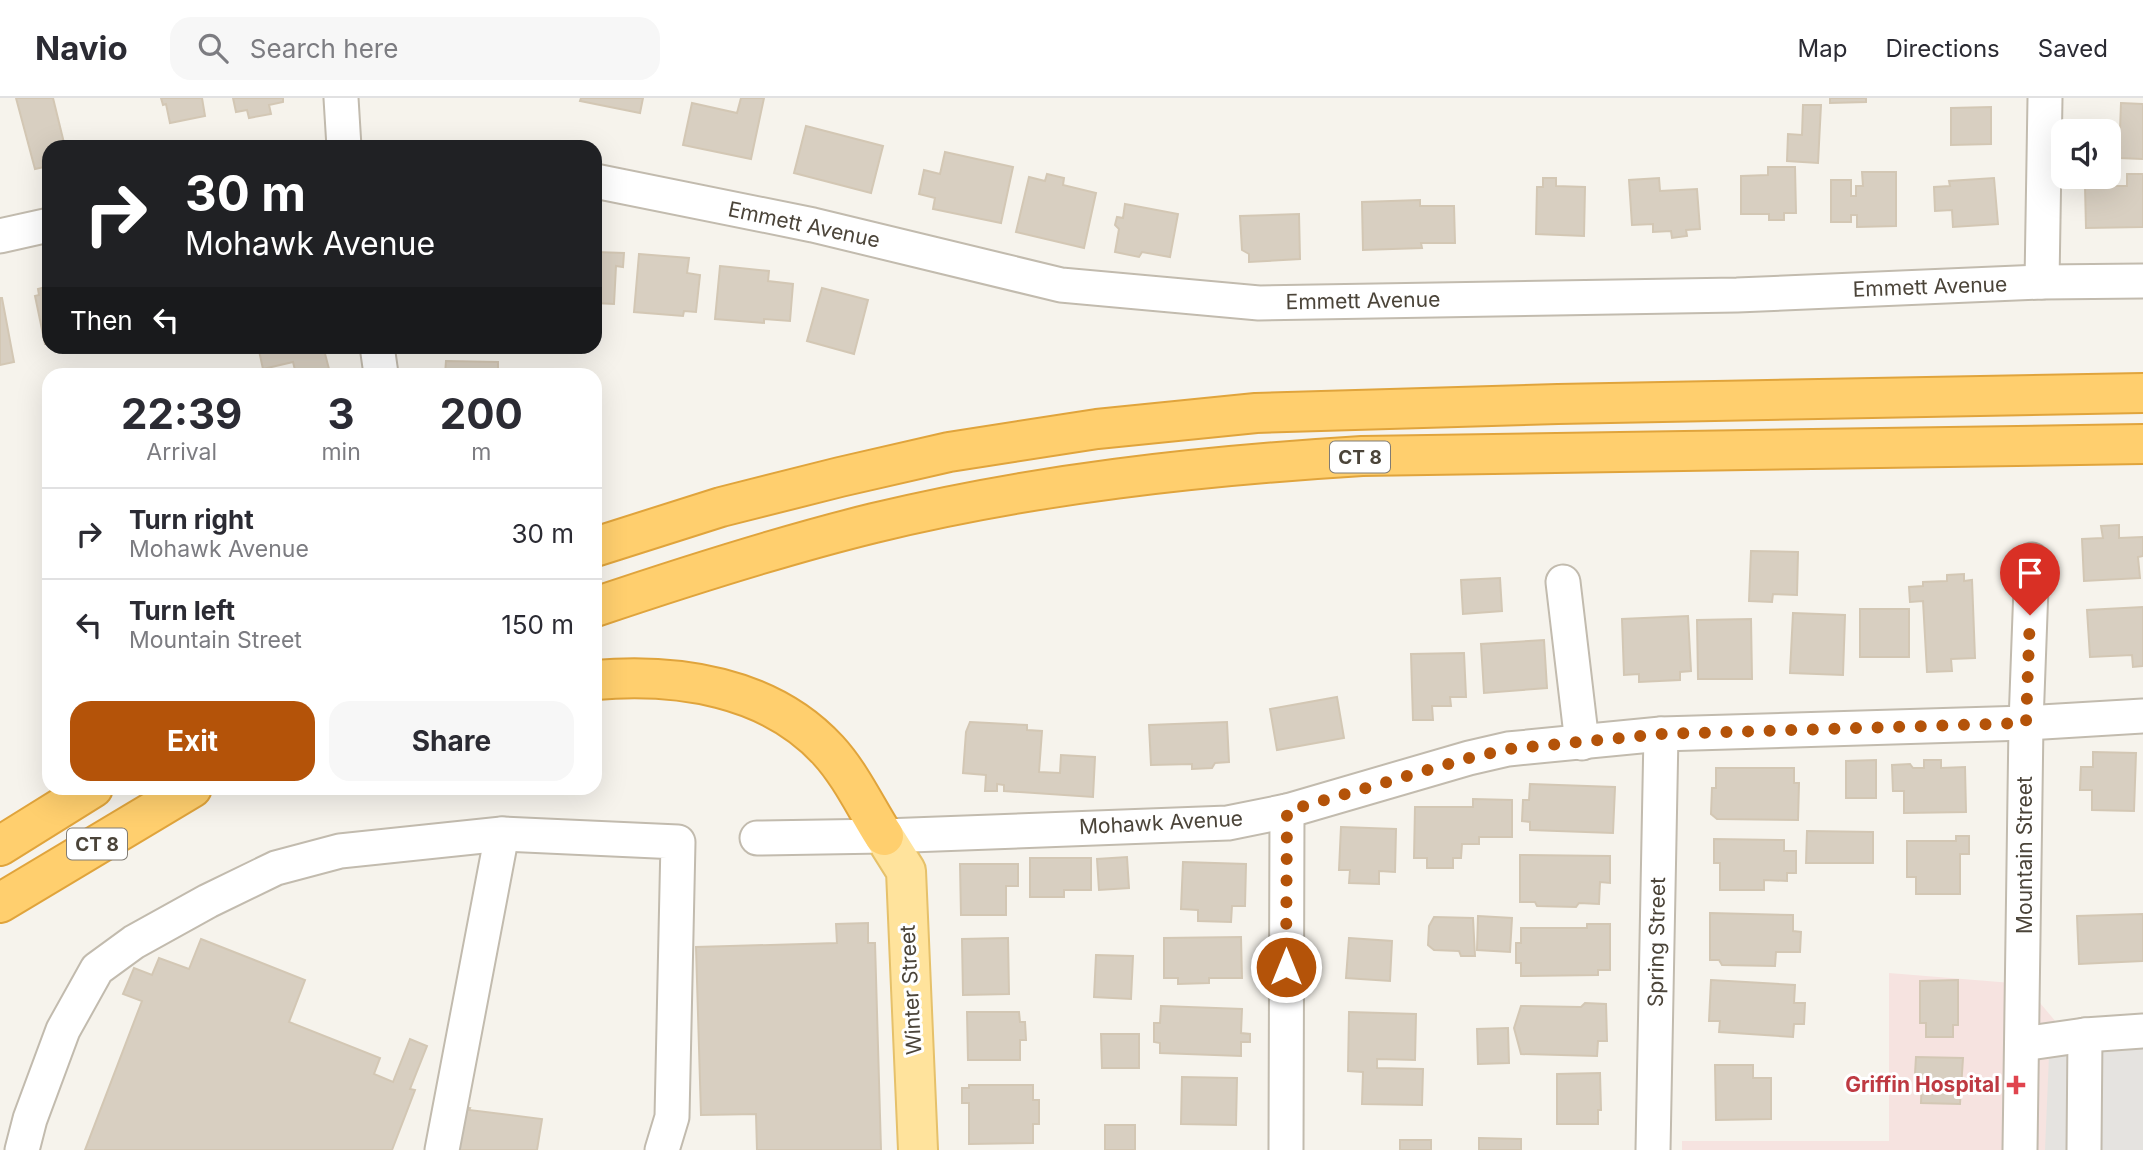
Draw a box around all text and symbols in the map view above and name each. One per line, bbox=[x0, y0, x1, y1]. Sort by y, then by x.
search box bbox=[170, 17, 660, 80]
text: Navio bbox=[35, 28, 128, 68]
icon: search bbox=[194, 29, 232, 67]
text: Search here bbox=[250, 33, 398, 64]
text: Map bbox=[1798, 34, 1847, 63]
text: Directions bbox=[1885, 34, 2000, 63]
text: Saved bbox=[2038, 34, 2108, 63]
map controls bbox=[2051, 119, 2121, 189]
button: sound bbox=[2051, 119, 2121, 189]
text: 30 m bbox=[185, 164, 306, 223]
icon: right bbox=[70, 168, 161, 259]
street label: Emmett Avenue bbox=[726, 196, 882, 253]
text: Mohawk Avenue bbox=[185, 224, 435, 263]
street label: Emmett Avenue bbox=[1852, 271, 2008, 302]
street label: Emmett Avenue bbox=[1286, 287, 1440, 314]
icon: left bbox=[147, 301, 185, 339]
text: Then bbox=[70, 305, 133, 336]
text: 22:39 bbox=[121, 388, 242, 439]
text: 3 bbox=[328, 388, 355, 439]
text: 200 bbox=[440, 388, 523, 439]
text: Arrival bbox=[146, 438, 217, 466]
text: min bbox=[321, 438, 361, 466]
text: m bbox=[471, 438, 491, 466]
road number: CT 8 bbox=[1330, 442, 1390, 472]
text: Turn right bbox=[129, 504, 254, 535]
icon: right bbox=[70, 515, 108, 553]
text: 30 m bbox=[511, 518, 574, 549]
text: Mohawk Avenue bbox=[129, 535, 309, 563]
pin bbox=[2000, 543, 2060, 615]
icon: arrive bbox=[2011, 554, 2049, 592]
text: Turn left bbox=[129, 595, 235, 626]
icon: left bbox=[70, 606, 108, 644]
text: 150 m bbox=[501, 609, 574, 640]
text: Mountain Street bbox=[129, 626, 302, 654]
button: Exit bbox=[70, 701, 315, 781]
button: Share bbox=[329, 701, 574, 781]
street label: Mountain Street bbox=[2012, 776, 2037, 934]
street label: Mohawk Avenue bbox=[1078, 806, 1244, 839]
road number: CT 8 bbox=[67, 828, 127, 860]
street label: Spring Street bbox=[1643, 877, 1670, 1007]
street label: Winter Street bbox=[895, 924, 926, 1056]
position arrow bbox=[1249, 930, 1323, 1004]
place label: Griffin Hospital bbox=[1845, 1072, 2000, 1097]
marker: Griffin Hospital bbox=[2006, 1075, 2026, 1095]

